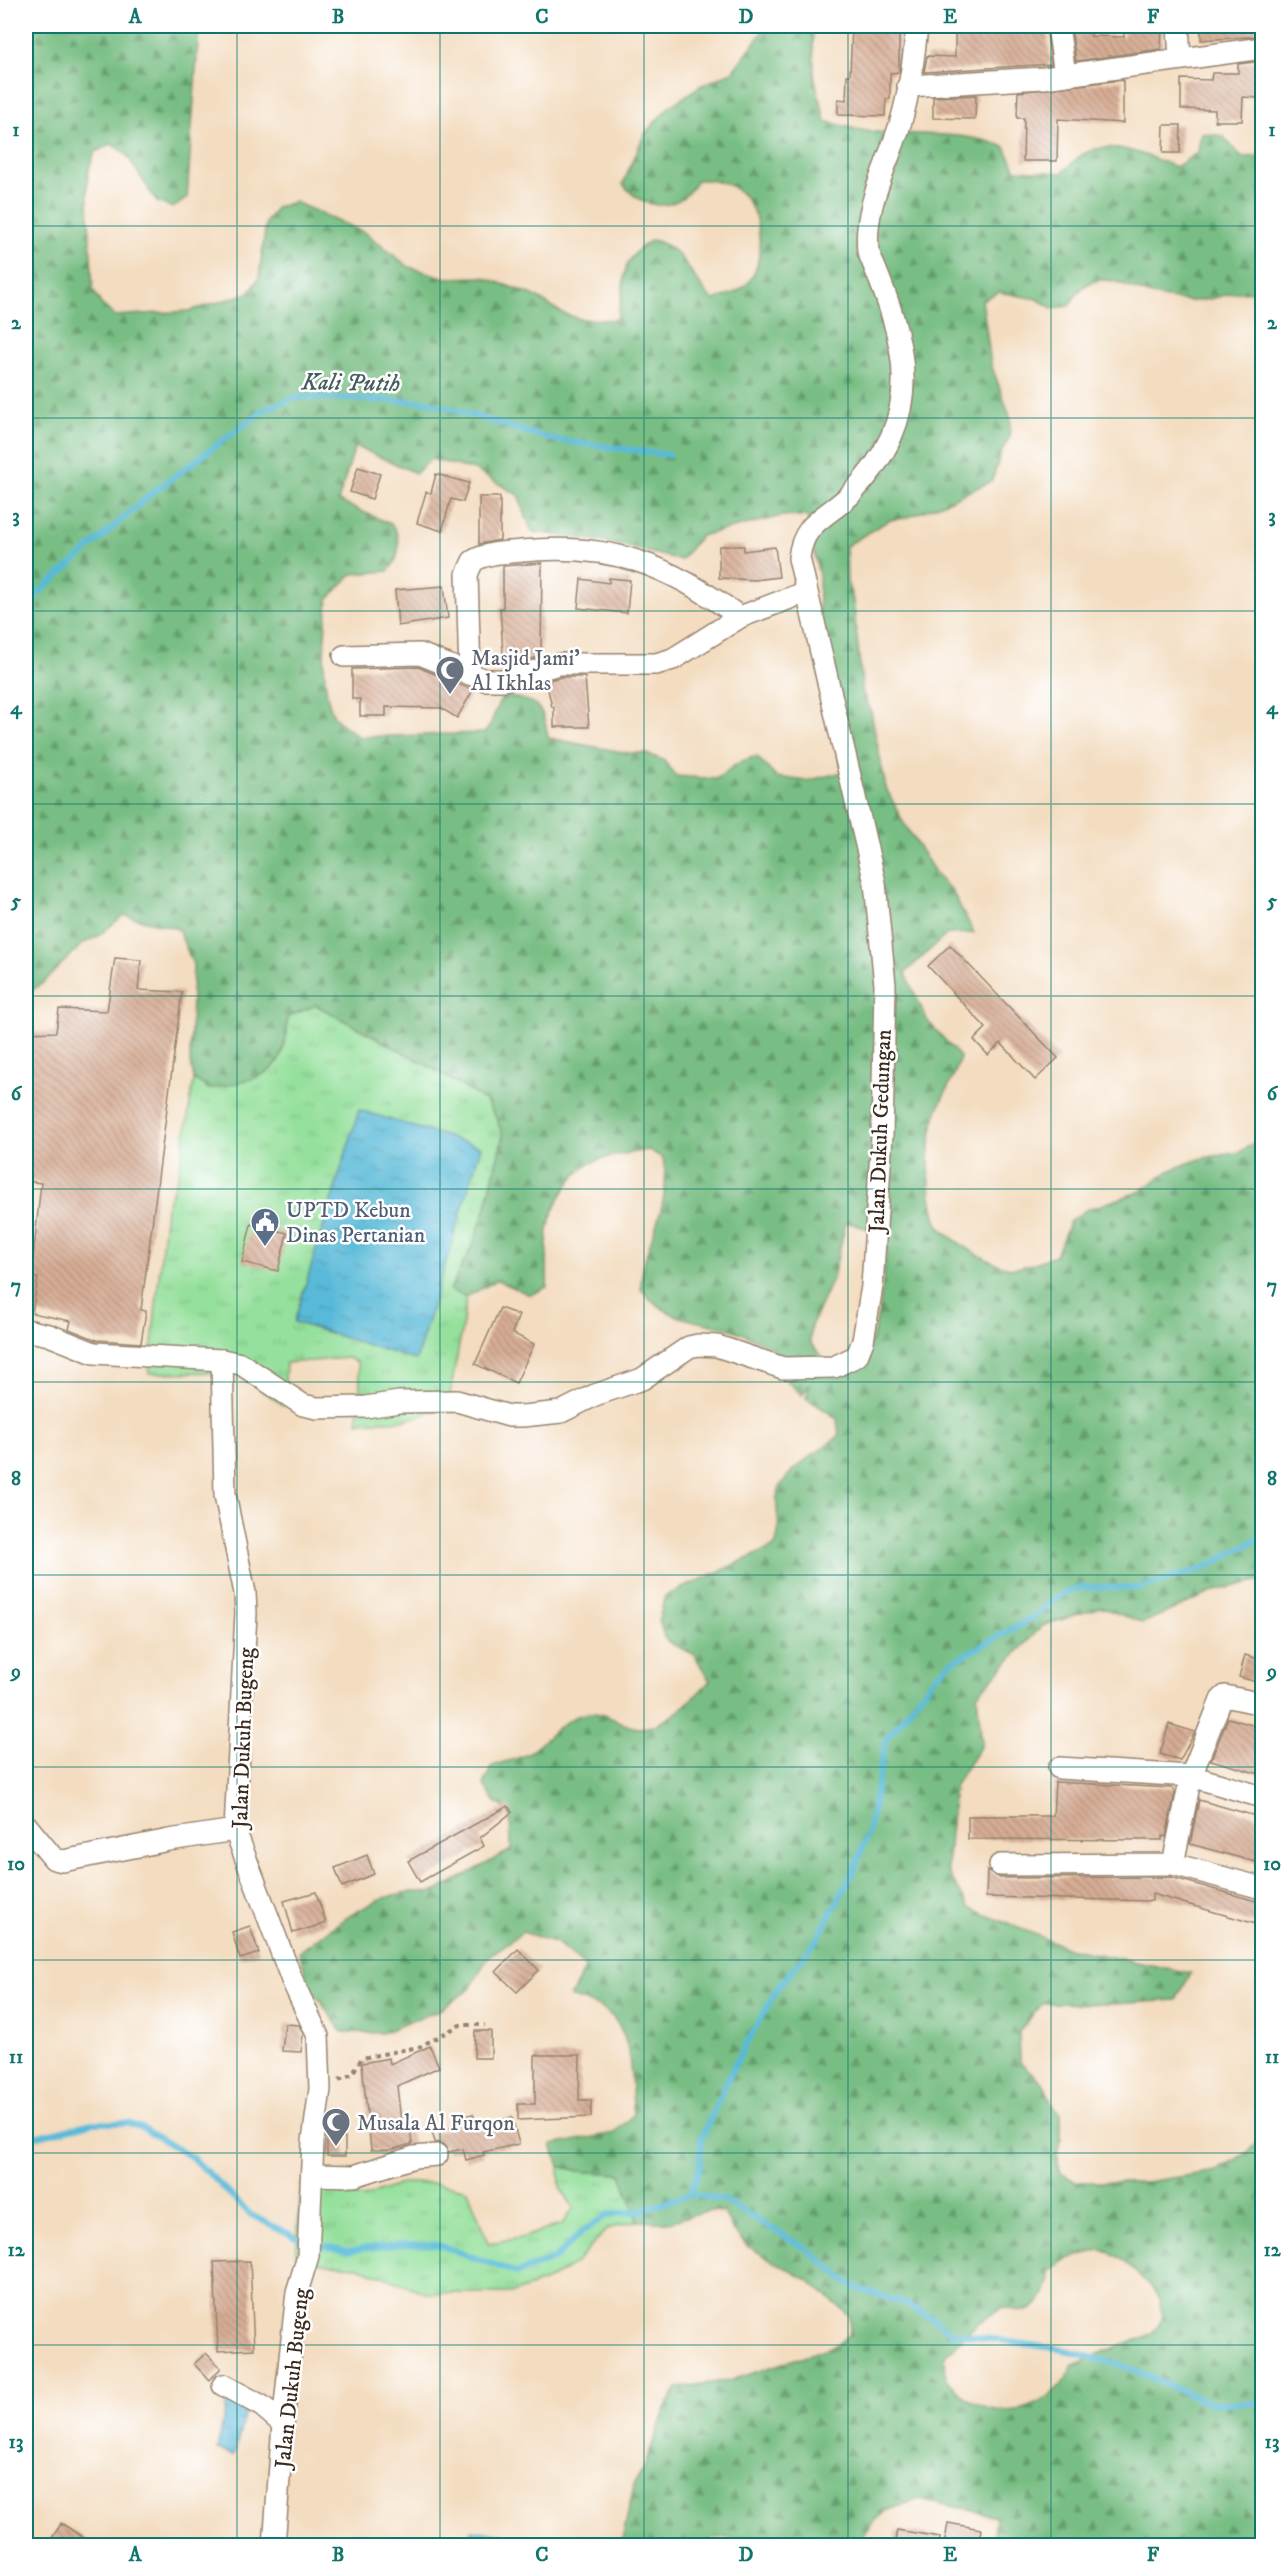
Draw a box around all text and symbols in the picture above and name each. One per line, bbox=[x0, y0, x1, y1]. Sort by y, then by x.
text: A bbox=[128, 5, 143, 30]
text: B bbox=[332, 5, 344, 30]
text: C bbox=[535, 5, 549, 30]
text: D bbox=[739, 5, 754, 30]
text: E bbox=[943, 5, 957, 30]
text: F bbox=[1147, 5, 1160, 30]
text: 1 bbox=[12, 118, 20, 143]
text: 1 bbox=[1268, 118, 1276, 143]
text: 2 bbox=[11, 311, 22, 336]
text: 2 bbox=[1267, 311, 1278, 336]
water label: Kali Putih bbox=[300, 367, 401, 399]
text: 3 bbox=[12, 504, 20, 529]
text: 3 bbox=[1268, 504, 1276, 529]
place label: Masjid Jami' Al Ikhlas bbox=[471, 645, 580, 697]
mosque icon: Masjid Jami' Al Ikhlas bbox=[434, 654, 466, 696]
text: 4 bbox=[10, 696, 23, 721]
text: 4 bbox=[1266, 696, 1279, 721]
text: 5 bbox=[10, 889, 21, 914]
text: 5 bbox=[1266, 889, 1277, 914]
street label: Jalan Dukuh Gedungan bbox=[863, 1028, 898, 1235]
text: 6 bbox=[11, 1082, 23, 1107]
text: 6 bbox=[1267, 1082, 1279, 1107]
place label: UPTD Kebun Dinas Pertanian bbox=[286, 1197, 426, 1249]
public building icon: UPTD Kebun Dinas Pertanian bbox=[249, 1206, 281, 1248]
text: 7 bbox=[11, 1274, 21, 1299]
text: 7 bbox=[1267, 1274, 1277, 1299]
text: 8 bbox=[11, 1467, 21, 1492]
text: 8 bbox=[1267, 1467, 1277, 1492]
street label: Jalan Dukuh Bugeng bbox=[227, 1647, 260, 1831]
text: 9 bbox=[9, 1660, 21, 1685]
text: 9 bbox=[1265, 1660, 1277, 1685]
text: 10 bbox=[7, 1852, 25, 1877]
text: 10 bbox=[1263, 1852, 1281, 1877]
text: 11 bbox=[9, 2045, 23, 2070]
text: 11 bbox=[1265, 2045, 1279, 2070]
mosque icon: Musala Al Furqon bbox=[320, 2106, 352, 2148]
place label: Musala Al Furqon bbox=[357, 2110, 515, 2137]
text: 12 bbox=[7, 2238, 26, 2263]
text: 12 bbox=[1263, 2238, 1282, 2263]
street label: Jalan Dukuh Bugeng bbox=[269, 2286, 315, 2472]
text: 13 bbox=[9, 2430, 23, 2455]
text: 13 bbox=[1265, 2430, 1279, 2455]
text: A bbox=[128, 2543, 143, 2568]
text: B bbox=[332, 2543, 344, 2568]
text: C bbox=[535, 2543, 549, 2568]
text: D bbox=[739, 2543, 754, 2568]
text: E bbox=[943, 2543, 957, 2568]
text: F bbox=[1147, 2543, 1160, 2568]

